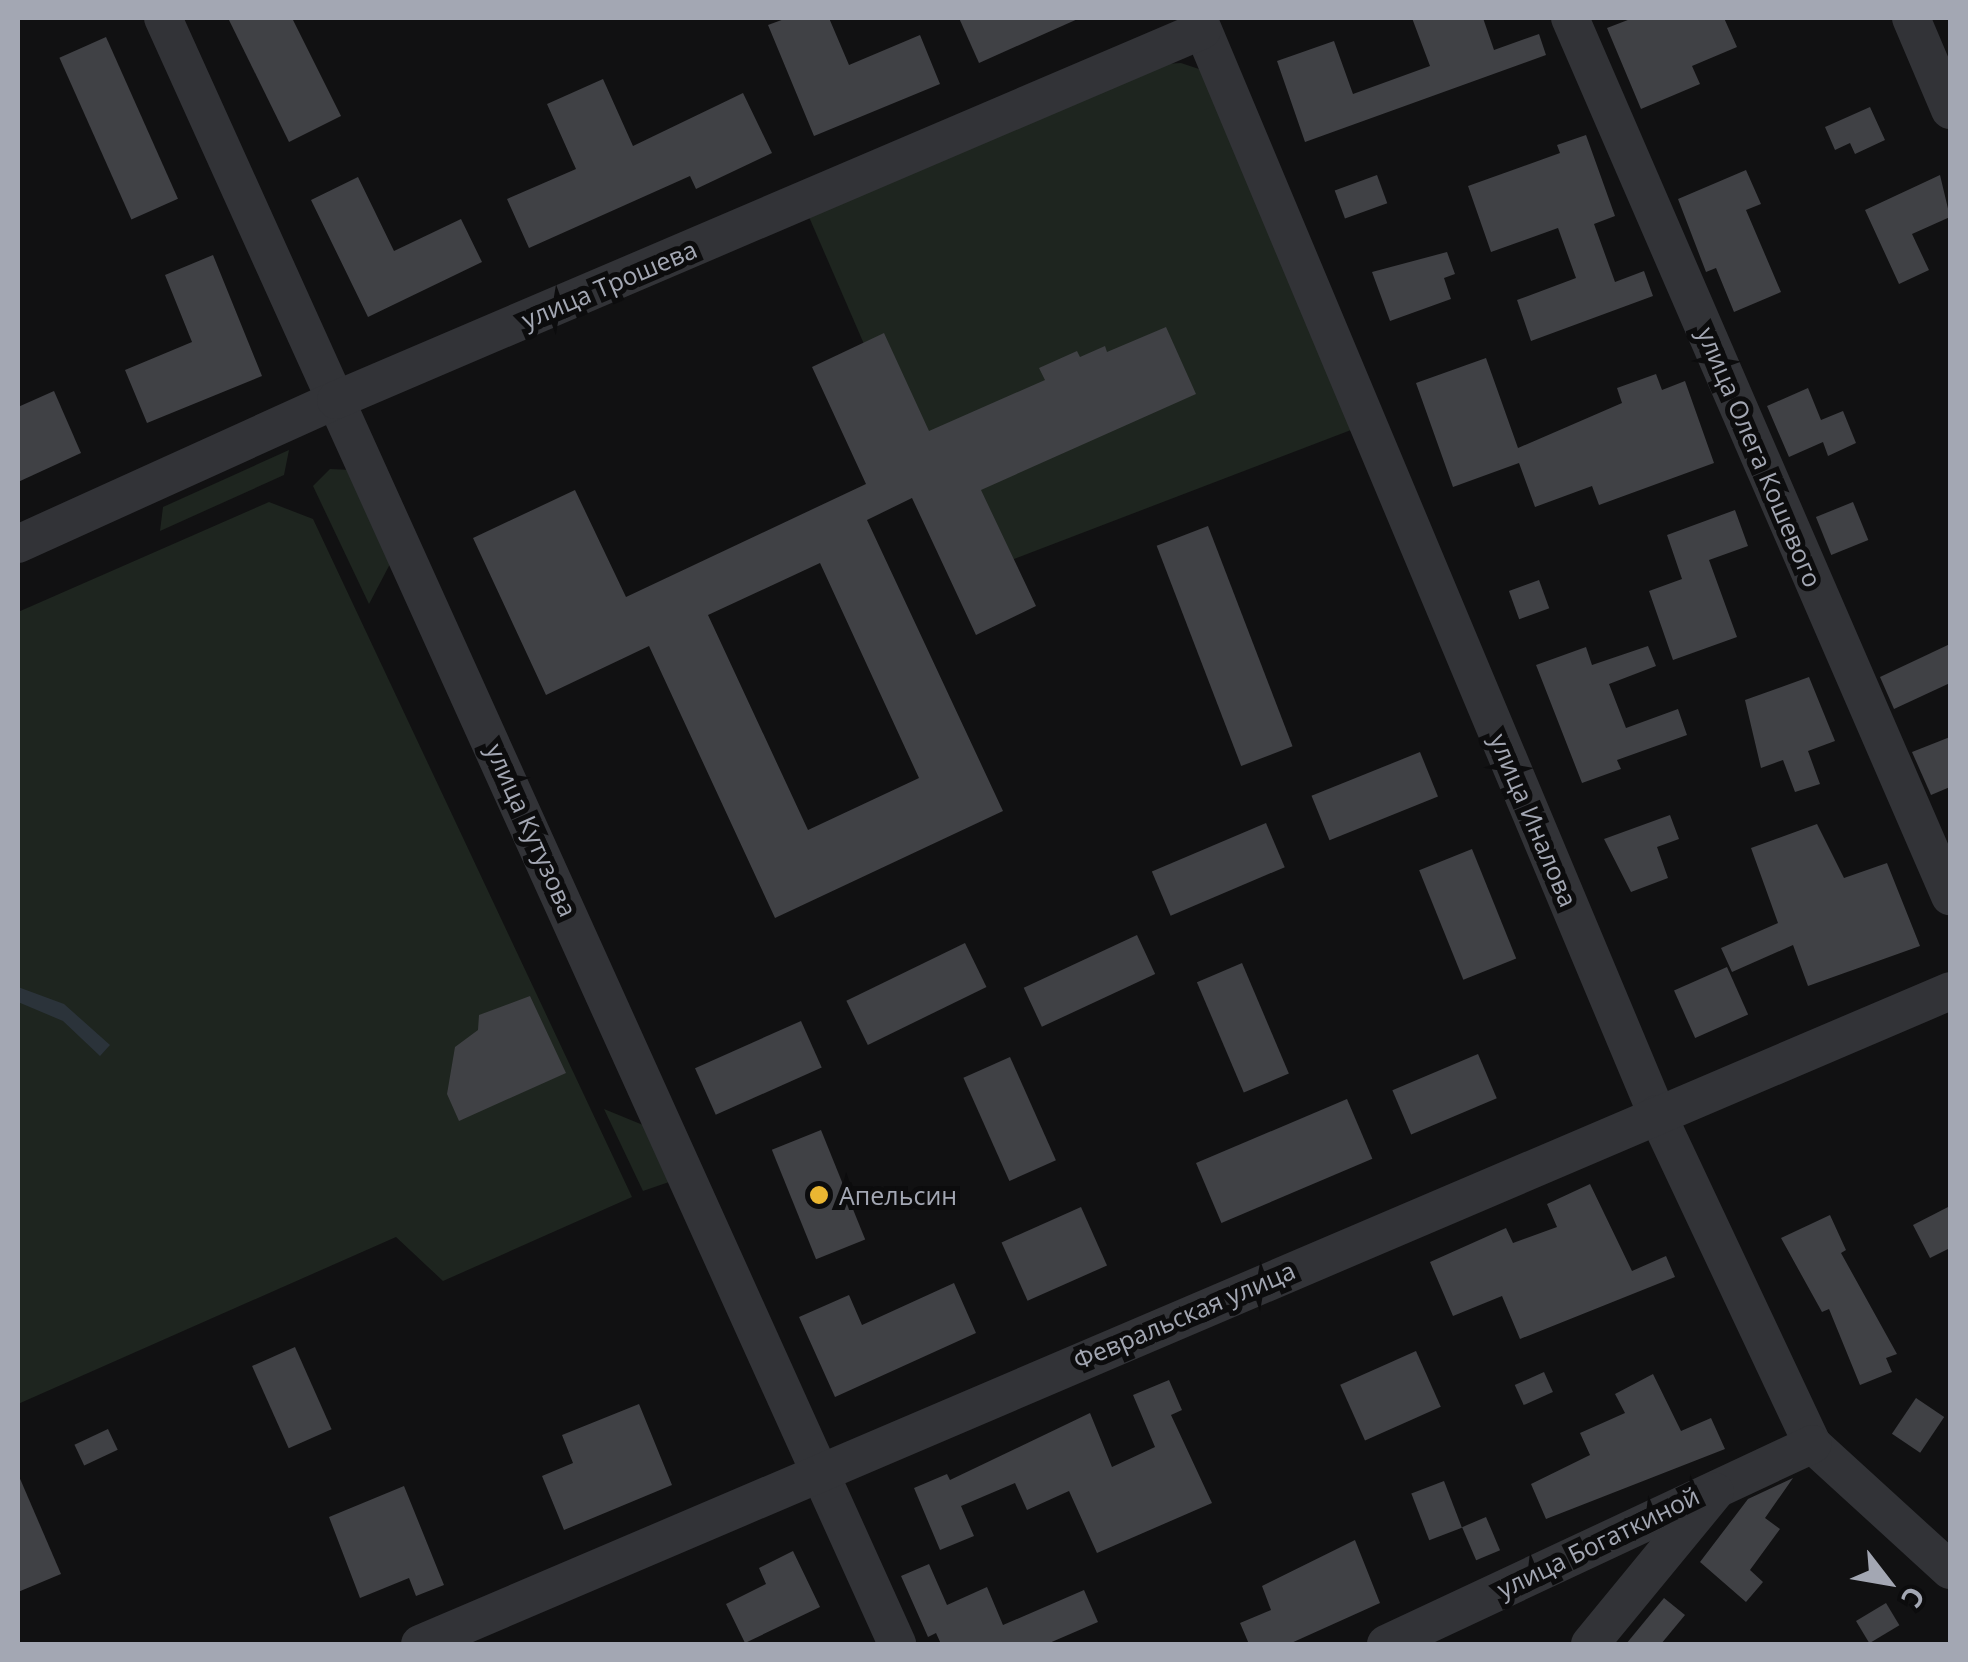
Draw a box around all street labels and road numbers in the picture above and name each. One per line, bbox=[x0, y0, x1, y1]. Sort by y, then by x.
street label: улица Трошева bbox=[517, 234, 701, 334]
street label: улица Олега Кошевого bbox=[1692, 323, 1828, 591]
street label: улица Иналова bbox=[1484, 729, 1584, 911]
street label: улица Кутузова bbox=[480, 739, 584, 921]
street label: Февральская улица bbox=[1069, 1255, 1299, 1375]
street label: улица Богаткиной bbox=[1492, 1480, 1704, 1604]

